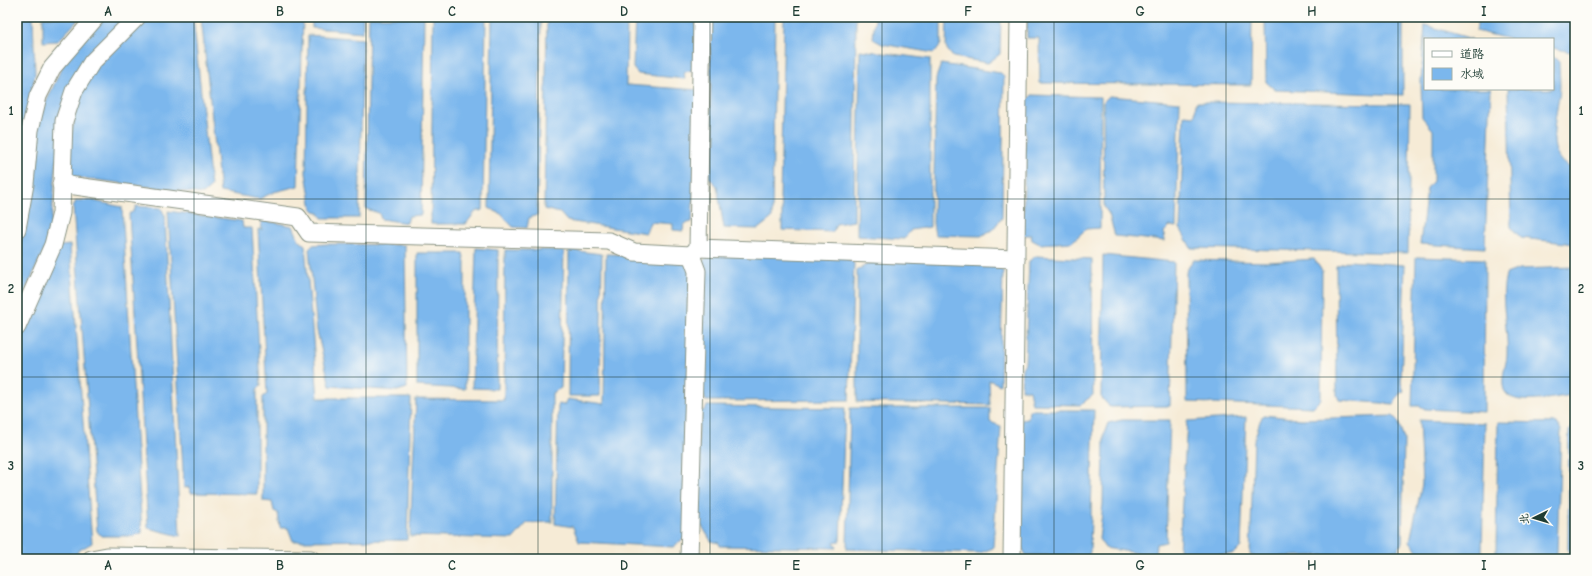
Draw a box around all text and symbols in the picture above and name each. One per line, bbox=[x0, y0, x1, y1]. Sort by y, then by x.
text: A bbox=[104, 4, 112, 19]
text: B bbox=[276, 4, 284, 19]
text: C bbox=[448, 4, 456, 19]
text: D bbox=[620, 4, 628, 19]
text: E bbox=[792, 4, 800, 19]
text: F bbox=[964, 4, 972, 19]
text: G bbox=[1135, 4, 1145, 19]
text: H bbox=[1307, 4, 1317, 19]
text: I bbox=[1481, 4, 1487, 19]
legend bbox=[1424, 38, 1554, 90]
text: 道路 bbox=[1460, 47, 1484, 61]
text: 水域 bbox=[1460, 67, 1484, 81]
text: 1 bbox=[8, 103, 14, 118]
text: 1 bbox=[1578, 103, 1584, 118]
text: 2 bbox=[8, 281, 14, 296]
text: 2 bbox=[1578, 281, 1584, 296]
text: 3 bbox=[8, 458, 14, 473]
text: 3 bbox=[1578, 458, 1584, 473]
north arrow bbox=[1514, 498, 1554, 538]
text: 北 bbox=[1518, 513, 1531, 525]
text: A bbox=[104, 558, 112, 573]
text: B bbox=[276, 558, 284, 573]
text: C bbox=[448, 558, 456, 573]
text: D bbox=[620, 558, 628, 573]
text: E bbox=[792, 558, 800, 573]
text: F bbox=[964, 558, 972, 573]
text: G bbox=[1135, 558, 1145, 573]
text: H bbox=[1307, 558, 1317, 573]
text: I bbox=[1481, 558, 1487, 573]

